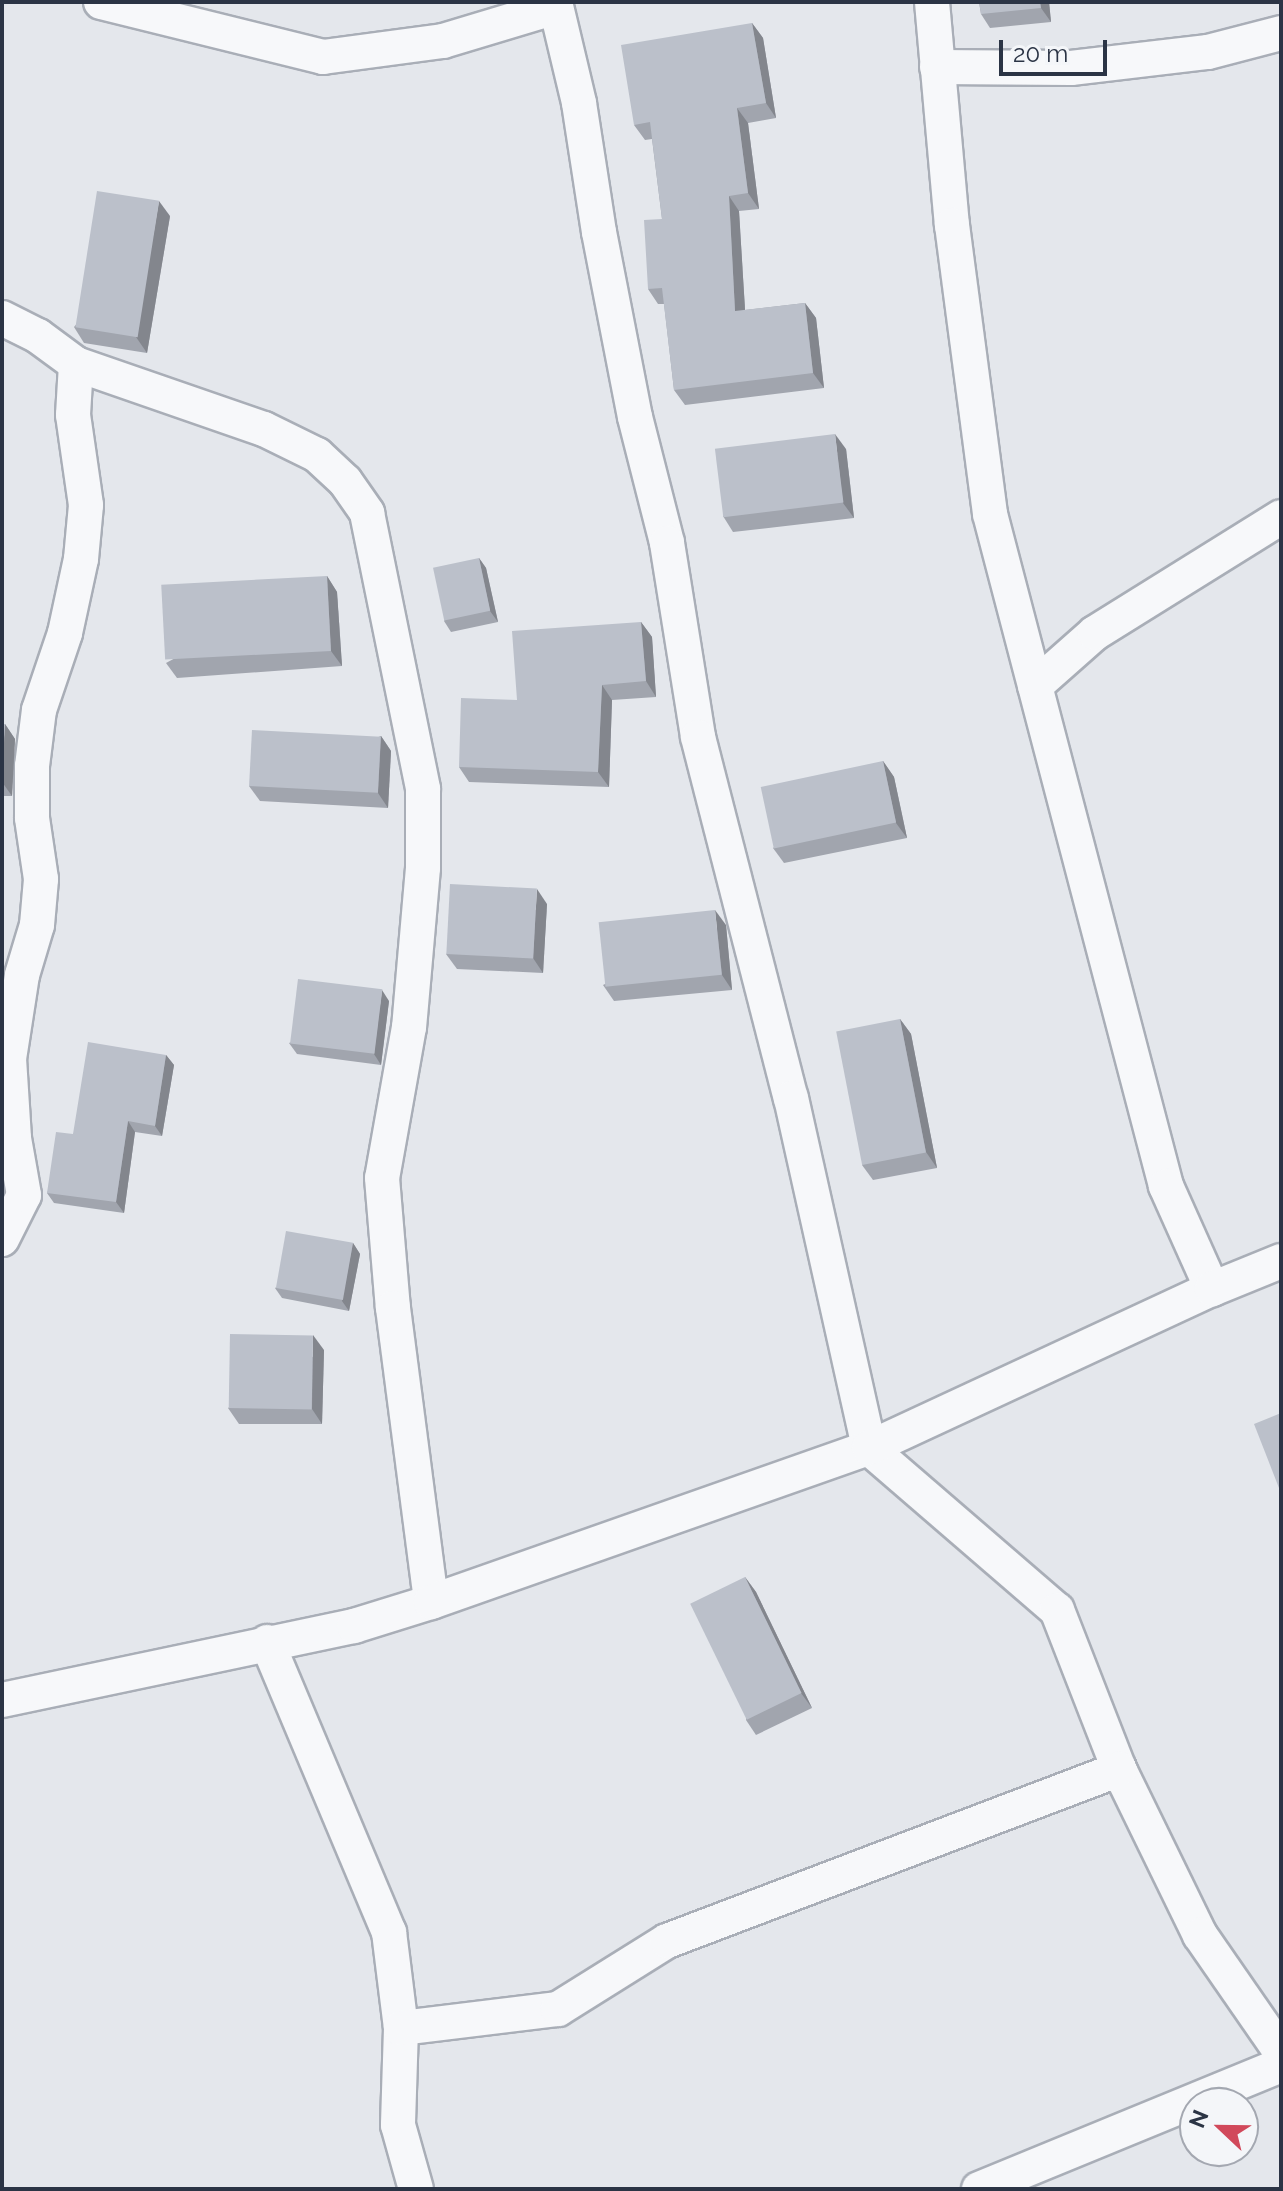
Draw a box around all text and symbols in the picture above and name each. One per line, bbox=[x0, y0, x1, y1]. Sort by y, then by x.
scale bar bbox=[1003, 24, 1111, 74]
text: 20 m bbox=[1013, 39, 1068, 68]
north arrow bbox=[1179, 2087, 1259, 2167]
text: N bbox=[1183, 2106, 1214, 2131]

